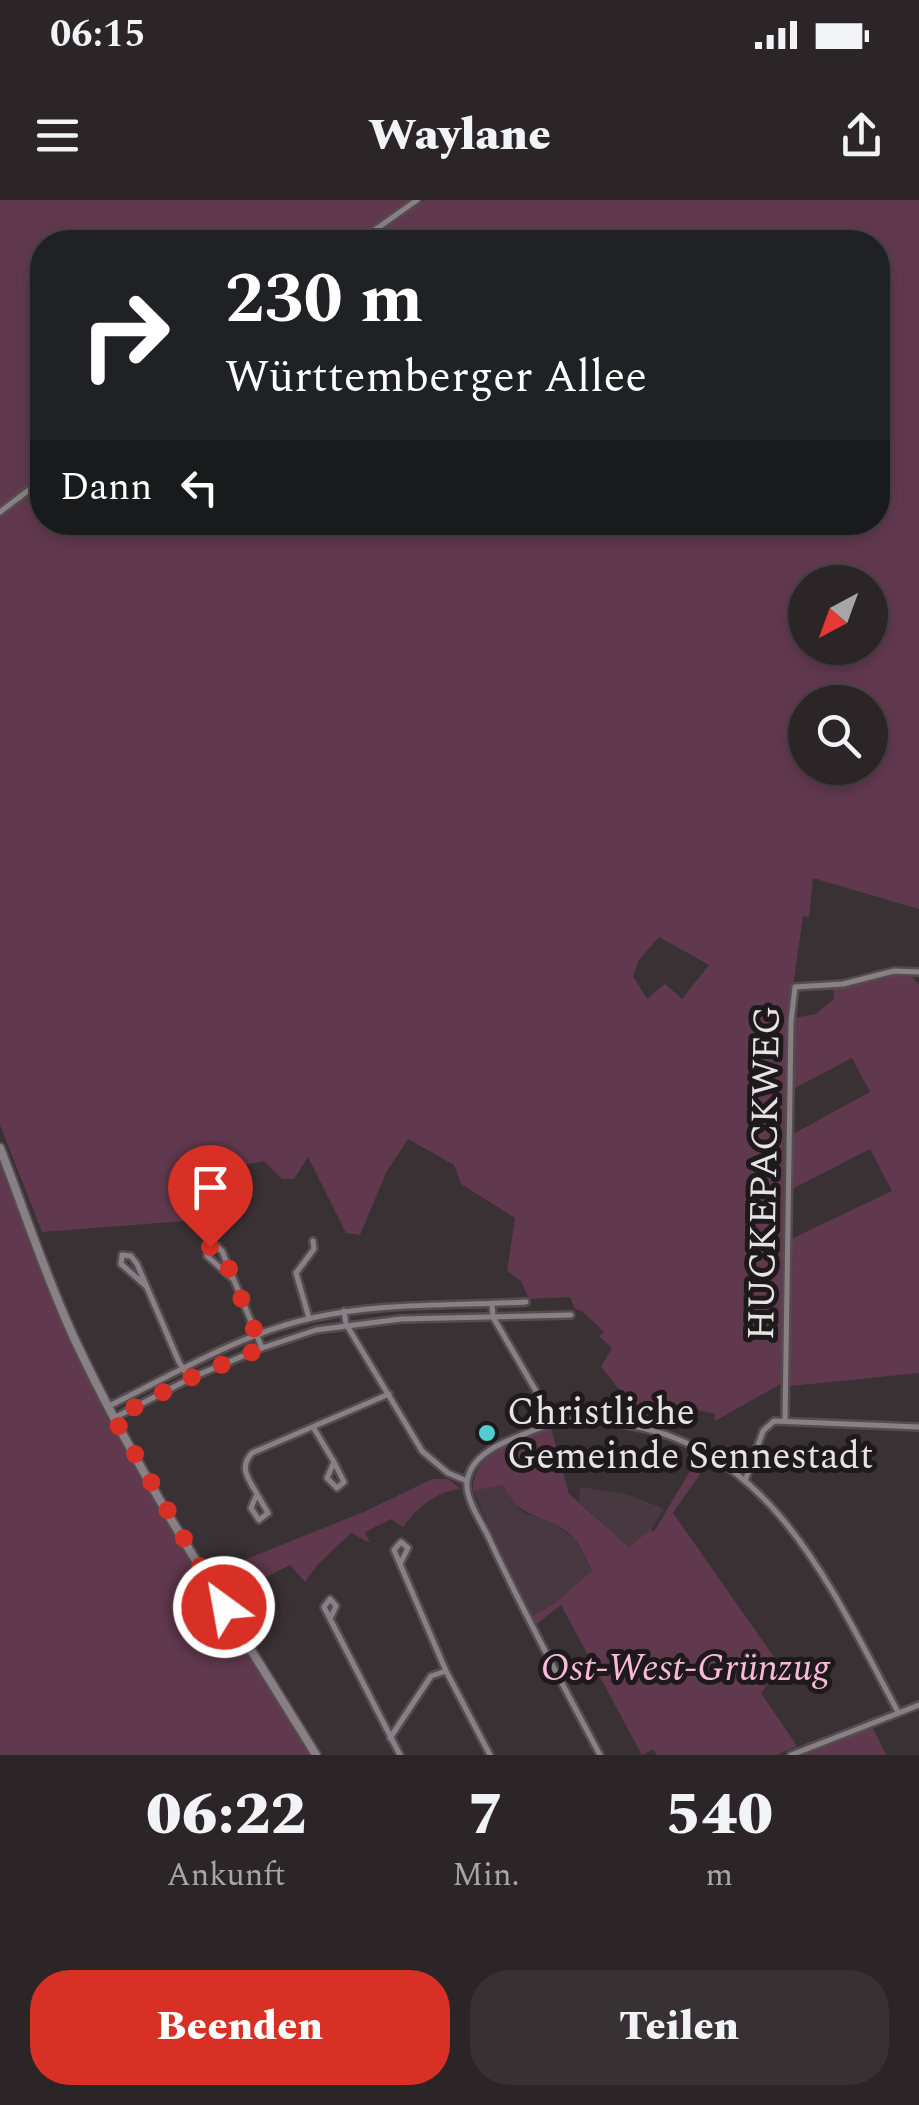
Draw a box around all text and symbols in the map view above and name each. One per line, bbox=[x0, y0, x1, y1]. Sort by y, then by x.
text: 06:15 bbox=[50, 6, 145, 64]
text: Waylane bbox=[368, 101, 551, 170]
icon: menu bbox=[30, 108, 85, 163]
icon: share bbox=[834, 108, 889, 163]
text: 230 m bbox=[225, 247, 423, 353]
icon: right bbox=[60, 270, 190, 400]
text: Württemberger Allee bbox=[225, 343, 647, 412]
text: Dann bbox=[60, 459, 152, 517]
icon: left bbox=[172, 460, 227, 515]
north arrow bbox=[788, 565, 888, 665]
map controls bbox=[788, 565, 888, 785]
button: search bbox=[788, 685, 888, 785]
street label: HUCKEPACKWEG bbox=[733, 1005, 797, 1341]
pin bbox=[168, 1145, 253, 1248]
icon: arrive bbox=[183, 1160, 238, 1215]
place label: Christliche Gemeinde Sennestadt bbox=[507, 1384, 874, 1486]
marker: Christliche Gemeinde Sennestadt bbox=[476, 1422, 498, 1444]
position arrow bbox=[172, 1555, 276, 1659]
park label: Ost-West-Grünzug bbox=[541, 1640, 830, 1698]
text: 06:22 bbox=[146, 1769, 307, 1861]
text: 7 bbox=[468, 1769, 504, 1861]
text: 540 bbox=[665, 1769, 773, 1861]
text: Ankunft bbox=[167, 1851, 286, 1900]
text: Min. bbox=[452, 1851, 520, 1900]
text: m bbox=[706, 1851, 733, 1900]
button: Beenden bbox=[30, 1970, 450, 2085]
button: Teilen bbox=[470, 1970, 889, 2085]

